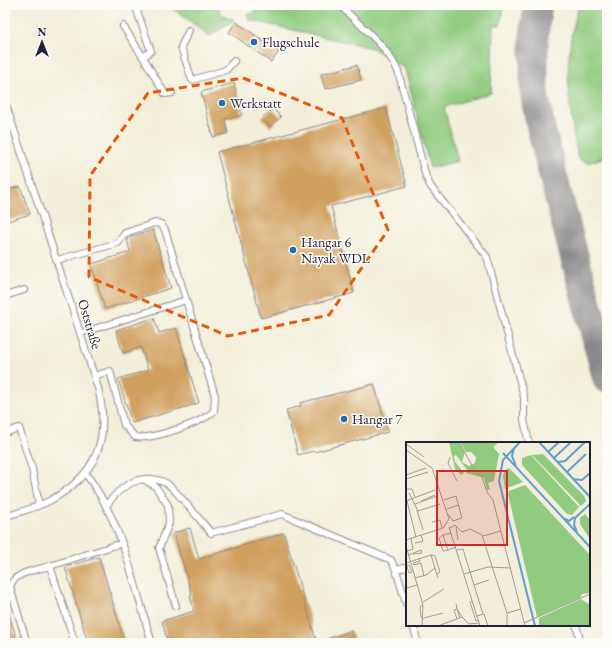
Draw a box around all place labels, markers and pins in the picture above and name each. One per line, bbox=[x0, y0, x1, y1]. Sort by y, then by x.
place label: Flugschule bbox=[262, 33, 320, 51]
marker: Flugschule bbox=[249, 37, 259, 47]
place label: Werkstatt bbox=[230, 94, 282, 112]
marker: Werkstatt bbox=[217, 98, 227, 108]
place label: Hangar 6 Nayak WDL bbox=[301, 233, 371, 267]
marker: Hangar 6 Nayak WDL bbox=[288, 245, 298, 255]
place label: Hangar 7 bbox=[352, 410, 402, 428]
marker: Hangar 7 bbox=[339, 414, 349, 424]

